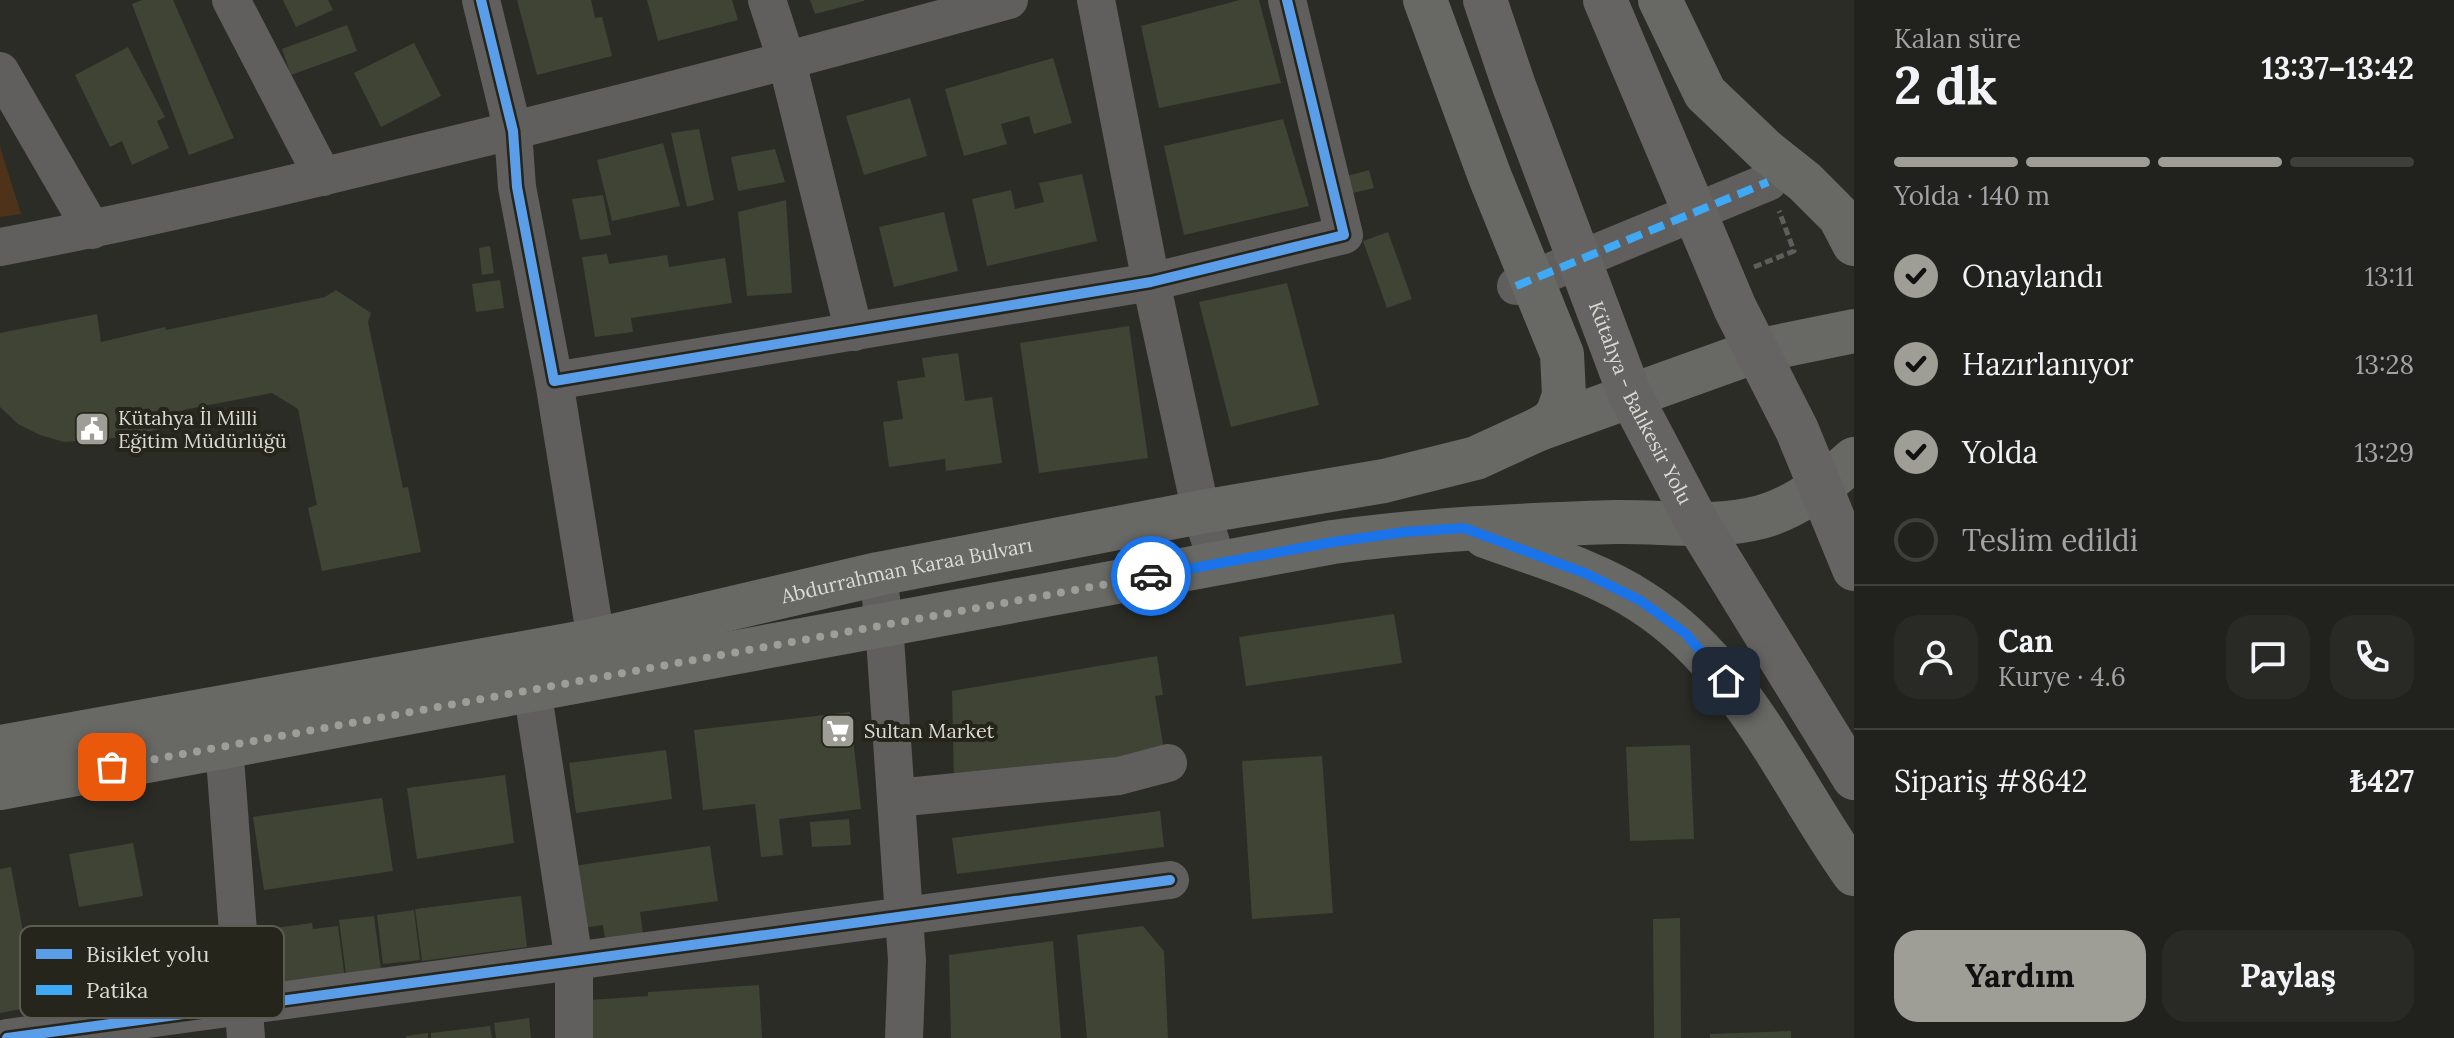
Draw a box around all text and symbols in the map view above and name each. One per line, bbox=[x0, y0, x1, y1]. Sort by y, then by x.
text: Kalan süre bbox=[1894, 22, 2021, 55]
text: 13:37–13:42 bbox=[2262, 49, 2414, 87]
text: 2 dk bbox=[1894, 52, 1997, 118]
text: Yolda · 140 m bbox=[1894, 179, 2050, 212]
icon: check bbox=[1894, 254, 1938, 298]
text: Onaylandı bbox=[1962, 257, 2103, 295]
text: 13:11 bbox=[2365, 260, 2414, 293]
street label: Kütahya - Balıkesir Yolu bbox=[1584, 297, 1698, 508]
icon: check bbox=[1894, 342, 1938, 386]
text: Hazırlanıyor bbox=[1962, 345, 2133, 383]
text: 13:28 bbox=[2355, 348, 2414, 381]
place label: Kütahya İl Milli Eğitim Müdürlüğü bbox=[118, 405, 287, 453]
public building icon: Kütahya İl Milli Eğitim Müdürlüğü bbox=[73, 410, 111, 448]
icon: check bbox=[1894, 430, 1938, 474]
text: Yolda bbox=[1962, 433, 2038, 471]
text: 13:29 bbox=[2355, 436, 2414, 469]
text: Teslim edildi bbox=[1962, 521, 2138, 559]
street label: Abdurrahman Karaa Bulvarı bbox=[778, 532, 1034, 608]
courier bbox=[1111, 536, 1191, 616]
icon: car bbox=[1129, 554, 1173, 598]
button: person bbox=[1894, 615, 1978, 699]
button: chat bbox=[2226, 615, 2310, 699]
button: phone bbox=[2330, 615, 2414, 699]
text: Can bbox=[1998, 622, 2054, 660]
pin bbox=[1692, 647, 1760, 715]
icon: home bbox=[1704, 659, 1748, 703]
text: Kurye · 4.6 bbox=[1998, 660, 2126, 693]
supermarket icon: Sultan Market bbox=[819, 712, 857, 750]
place label: Sultan Market bbox=[864, 718, 995, 743]
pin bbox=[78, 733, 146, 801]
icon: bag bbox=[90, 745, 134, 789]
text: Sipariş #8642 bbox=[1894, 762, 2088, 800]
text: ₺427 bbox=[2350, 762, 2414, 800]
legend bbox=[20, 926, 284, 1018]
button: Yardım bbox=[1894, 930, 2146, 1022]
button: Paylaş bbox=[2162, 930, 2414, 1022]
text: Bisiklet yolu bbox=[86, 940, 210, 968]
text: Patika bbox=[86, 976, 148, 1004]

